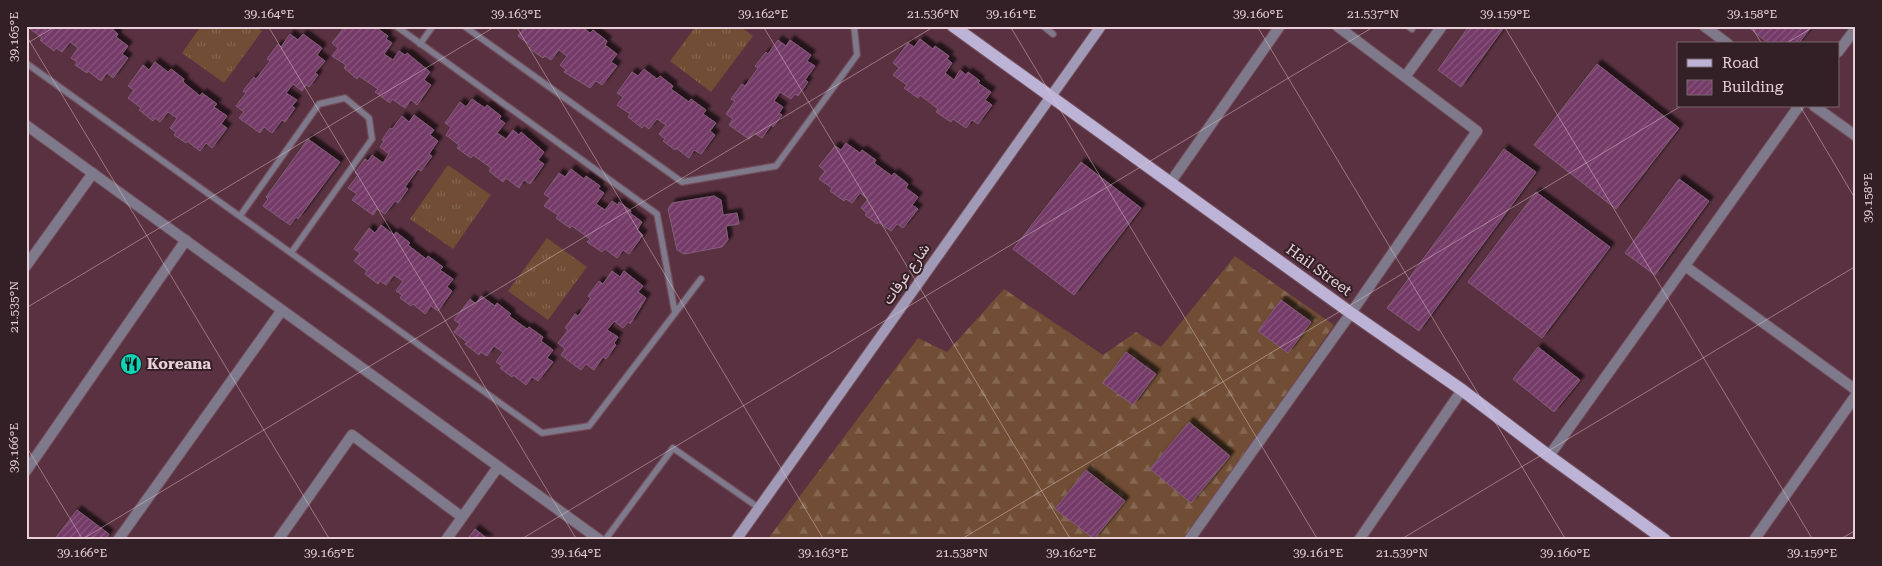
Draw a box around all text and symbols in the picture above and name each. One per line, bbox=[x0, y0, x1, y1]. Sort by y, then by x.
text: 39.164°E bbox=[244, 7, 294, 21]
text: 39.163°E bbox=[491, 7, 541, 21]
text: 39.162°E bbox=[738, 7, 788, 21]
text: 21.536°N bbox=[907, 7, 959, 21]
text: 39.161°E bbox=[986, 7, 1036, 21]
text: 39.160°E bbox=[1233, 7, 1283, 21]
text: 21.537°N bbox=[1347, 7, 1399, 21]
text: 39.159°E bbox=[1480, 7, 1530, 21]
text: 39.158°E bbox=[1727, 7, 1777, 21]
text: 39.165°E bbox=[7, 12, 21, 62]
legend bbox=[1677, 42, 1840, 108]
text: Road bbox=[1722, 54, 1759, 72]
text: Building bbox=[1722, 78, 1784, 96]
text: 39.158°E bbox=[1861, 173, 1875, 223]
street label: شارع عرفات bbox=[878, 240, 935, 309]
street label: Hail Street bbox=[1283, 240, 1356, 300]
text: 21.535°N bbox=[7, 281, 21, 333]
restaurant icon: Koreana bbox=[119, 352, 143, 376]
place label: Koreana bbox=[147, 355, 211, 373]
text: 39.166°E bbox=[7, 423, 21, 473]
text: 39.166°E bbox=[57, 546, 107, 560]
text: 39.165°E bbox=[304, 546, 354, 560]
text: 39.164°E bbox=[551, 546, 601, 560]
text: 39.163°E bbox=[798, 546, 848, 560]
text: 21.538°N bbox=[936, 546, 988, 560]
text: 39.162°E bbox=[1046, 546, 1096, 560]
text: 39.161°E bbox=[1293, 546, 1343, 560]
text: 21.539°N bbox=[1376, 546, 1428, 560]
text: 39.160°E bbox=[1540, 546, 1590, 560]
text: 39.159°E bbox=[1787, 546, 1837, 560]

